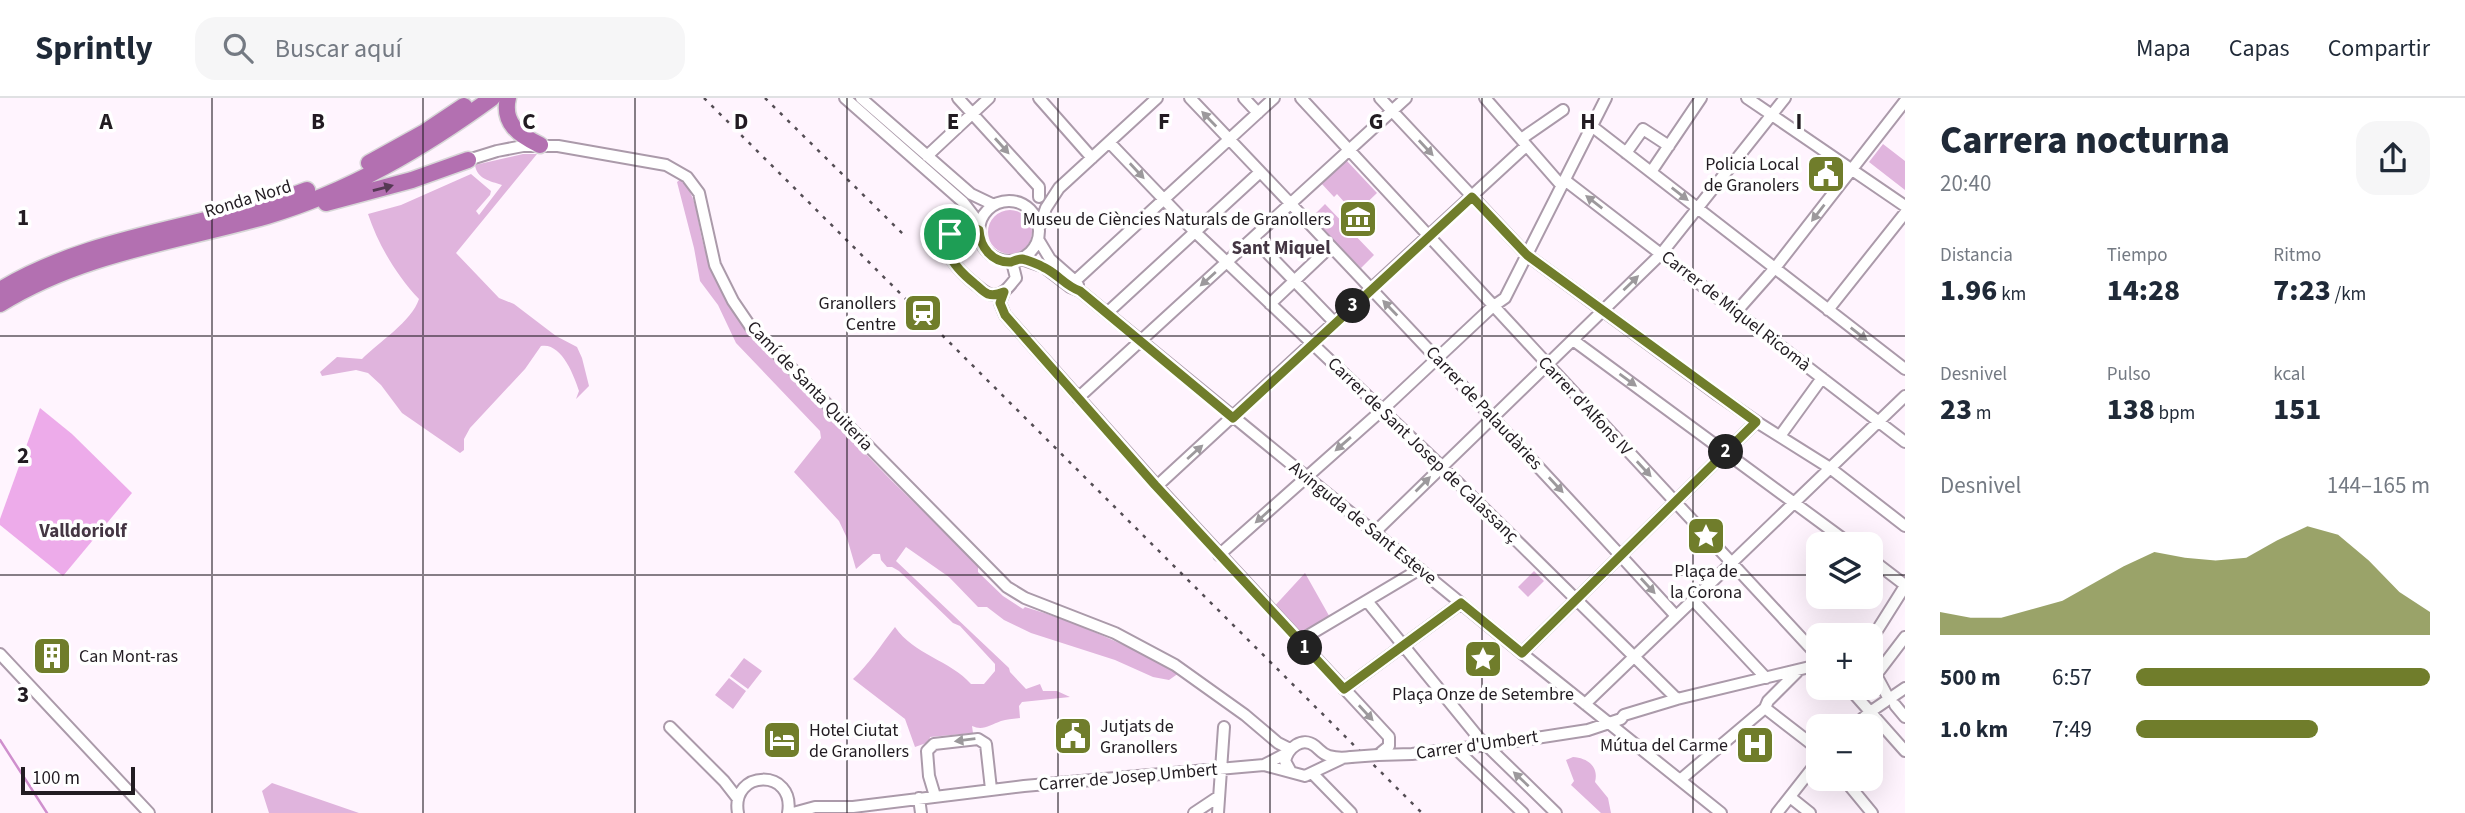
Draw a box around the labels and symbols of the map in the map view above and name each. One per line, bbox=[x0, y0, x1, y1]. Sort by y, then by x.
text: A bbox=[98, 105, 113, 138]
text: B bbox=[311, 105, 325, 138]
text: C bbox=[522, 105, 536, 138]
text: D bbox=[734, 105, 748, 138]
text: E bbox=[947, 105, 959, 138]
text: F bbox=[1158, 105, 1170, 138]
text: G bbox=[1369, 105, 1383, 138]
text: H bbox=[1580, 105, 1596, 138]
text: I bbox=[1796, 105, 1802, 138]
one-way arrow bbox=[1202, 111, 1218, 128]
one-way arrow bbox=[994, 137, 1010, 155]
one-way arrow bbox=[1418, 139, 1434, 156]
place label: Policia Local de Granolers bbox=[1704, 152, 1799, 198]
public building icon: Policia Local de Granolers bbox=[1805, 153, 1847, 195]
one-way arrow bbox=[1128, 162, 1144, 179]
street label: Ronda Nord bbox=[201, 174, 295, 224]
one-way arrow bbox=[373, 182, 394, 192]
one-way arrow bbox=[1671, 187, 1689, 201]
one-way arrow bbox=[1585, 196, 1603, 210]
museum icon: Museu de Ciències Naturals de Granollers bbox=[1337, 198, 1379, 240]
text: 1 bbox=[17, 201, 29, 234]
one-way arrow bbox=[1810, 203, 1825, 221]
pin bbox=[920, 204, 980, 264]
place label: Museu de Ciències Naturals de Granollers bbox=[1023, 207, 1331, 232]
district label: Sant Miquel bbox=[1231, 235, 1331, 262]
street label: Carrer de Miquel Ricomà bbox=[1656, 245, 1816, 377]
one-way arrow bbox=[1199, 271, 1217, 287]
one-way arrow bbox=[1622, 275, 1639, 292]
pin: 3 bbox=[1336, 288, 1370, 324]
place label: Granollers Centre bbox=[819, 291, 896, 337]
station icon: Granollers Centre bbox=[902, 292, 944, 334]
one-way arrow bbox=[1382, 301, 1399, 317]
street label: Camí de Santa Quiteria bbox=[741, 315, 879, 457]
one-way arrow bbox=[1850, 326, 1868, 341]
street label: Carrer de Palaudàries bbox=[1420, 341, 1548, 475]
street label: Carrer d'Alfons IV bbox=[1532, 351, 1638, 462]
street label: Carrer de Sant Josep de Calassanç bbox=[1322, 352, 1524, 548]
one-way arrow bbox=[1619, 373, 1637, 387]
pin: 2 bbox=[1708, 434, 1744, 470]
one-way arrow bbox=[1335, 436, 1352, 451]
text: 2 bbox=[17, 439, 29, 472]
one-way arrow bbox=[1186, 444, 1204, 460]
street label: Avinguda de Sant Esteve bbox=[1284, 456, 1442, 590]
one-way arrow bbox=[1636, 460, 1652, 478]
one-way arrow bbox=[1415, 476, 1431, 492]
one-way arrow bbox=[1547, 476, 1563, 493]
one-way arrow bbox=[1255, 507, 1272, 523]
place icon: Plaça de la Corona bbox=[1685, 515, 1727, 557]
district label: Valldoriolf bbox=[38, 518, 128, 545]
place label: Plaça de la Corona bbox=[1670, 559, 1742, 605]
one-way arrow bbox=[1640, 577, 1656, 595]
pin: 1 bbox=[1288, 630, 1322, 666]
building icon: Can Mont-ras bbox=[31, 635, 73, 677]
place icon: Plaça Onze de Setembre bbox=[1462, 638, 1504, 680]
place label: Can Mont-ras bbox=[79, 644, 178, 669]
text: 3 bbox=[17, 678, 29, 711]
place label: Plaça Onze de Setembre bbox=[1392, 682, 1574, 707]
one-way arrow bbox=[1358, 704, 1374, 722]
place label: Jutjats de Granollers bbox=[1100, 714, 1177, 760]
public building icon: Jutjats de Granollers bbox=[1052, 715, 1094, 757]
place label: Hotel Ciutat de Granollers bbox=[809, 718, 909, 764]
hotel icon: Hotel Ciutat de Granollers bbox=[761, 719, 803, 761]
street label: Carrer d'Umbert bbox=[1415, 724, 1539, 766]
hospital icon: Mútua del Carme bbox=[1734, 724, 1776, 766]
place label: Mútua del Carme bbox=[1600, 733, 1728, 758]
one-way arrow bbox=[954, 735, 976, 746]
street label: Carrer de Josep Umbert bbox=[1038, 757, 1218, 797]
scale bar bbox=[21, 764, 135, 796]
one-way arrow bbox=[1513, 772, 1530, 788]

